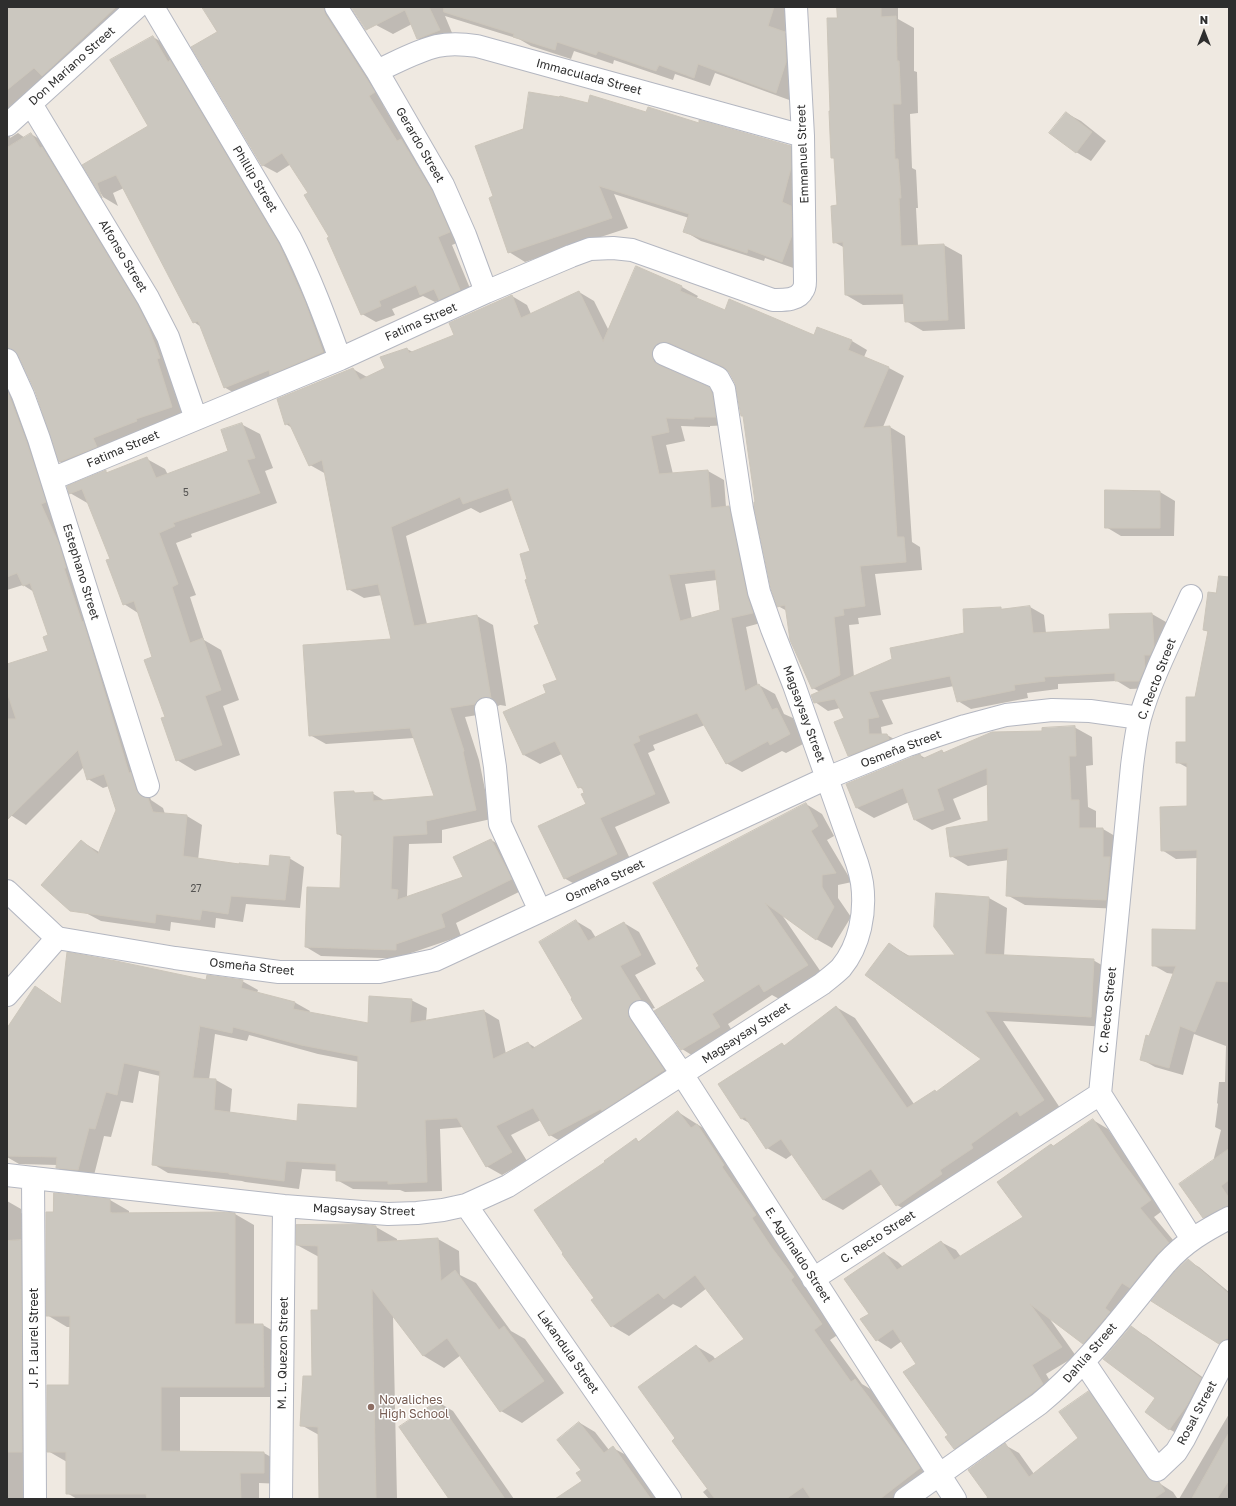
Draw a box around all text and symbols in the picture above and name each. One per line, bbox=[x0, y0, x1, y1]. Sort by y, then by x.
north arrow bbox=[1184, 12, 1224, 52]
text: N bbox=[1200, 13, 1208, 26]
street label: Don Mariano Street bbox=[26, 24, 118, 108]
street label: Immaculada Street bbox=[535, 56, 643, 98]
street label: Emmanuel Street bbox=[794, 104, 812, 204]
street label: Gerardo Street bbox=[393, 105, 447, 185]
street label: Phillip Street bbox=[229, 143, 281, 215]
street label: Alfonso Street bbox=[96, 217, 150, 295]
street label: Fatima Street bbox=[383, 300, 459, 344]
street label: Fatima Street bbox=[85, 427, 161, 471]
house number: 5 bbox=[183, 487, 189, 499]
street label: Estephano Street bbox=[59, 522, 103, 622]
street label: C. Recto Street bbox=[1135, 636, 1179, 722]
street label: Magsaysay Street bbox=[780, 664, 828, 764]
street label: Osmeña Street bbox=[859, 727, 943, 771]
street label: Osmeña Street bbox=[563, 856, 647, 906]
house number: 27 bbox=[190, 883, 202, 895]
street label: Osmeña Street bbox=[209, 955, 295, 979]
street label: C. Recto Street bbox=[1096, 966, 1120, 1054]
street label: Magsaysay Street bbox=[699, 999, 793, 1067]
street label: Magsaysay Street bbox=[313, 1201, 415, 1219]
street label: E. Aguinaldo Street bbox=[762, 1205, 834, 1305]
street label: C. Recto Street bbox=[838, 1207, 918, 1267]
street label: J. P. Laurel Street bbox=[27, 1288, 41, 1388]
street label: M. L. Quezon Street bbox=[275, 1296, 291, 1410]
street label: Lakandula Street bbox=[534, 1308, 602, 1396]
street label: Dahlia Street bbox=[1060, 1320, 1120, 1386]
street label: Rosal Street bbox=[1174, 1378, 1220, 1448]
place label: Novaliches High School bbox=[379, 1393, 449, 1421]
marker: Novaliches High School bbox=[366, 1402, 376, 1412]

